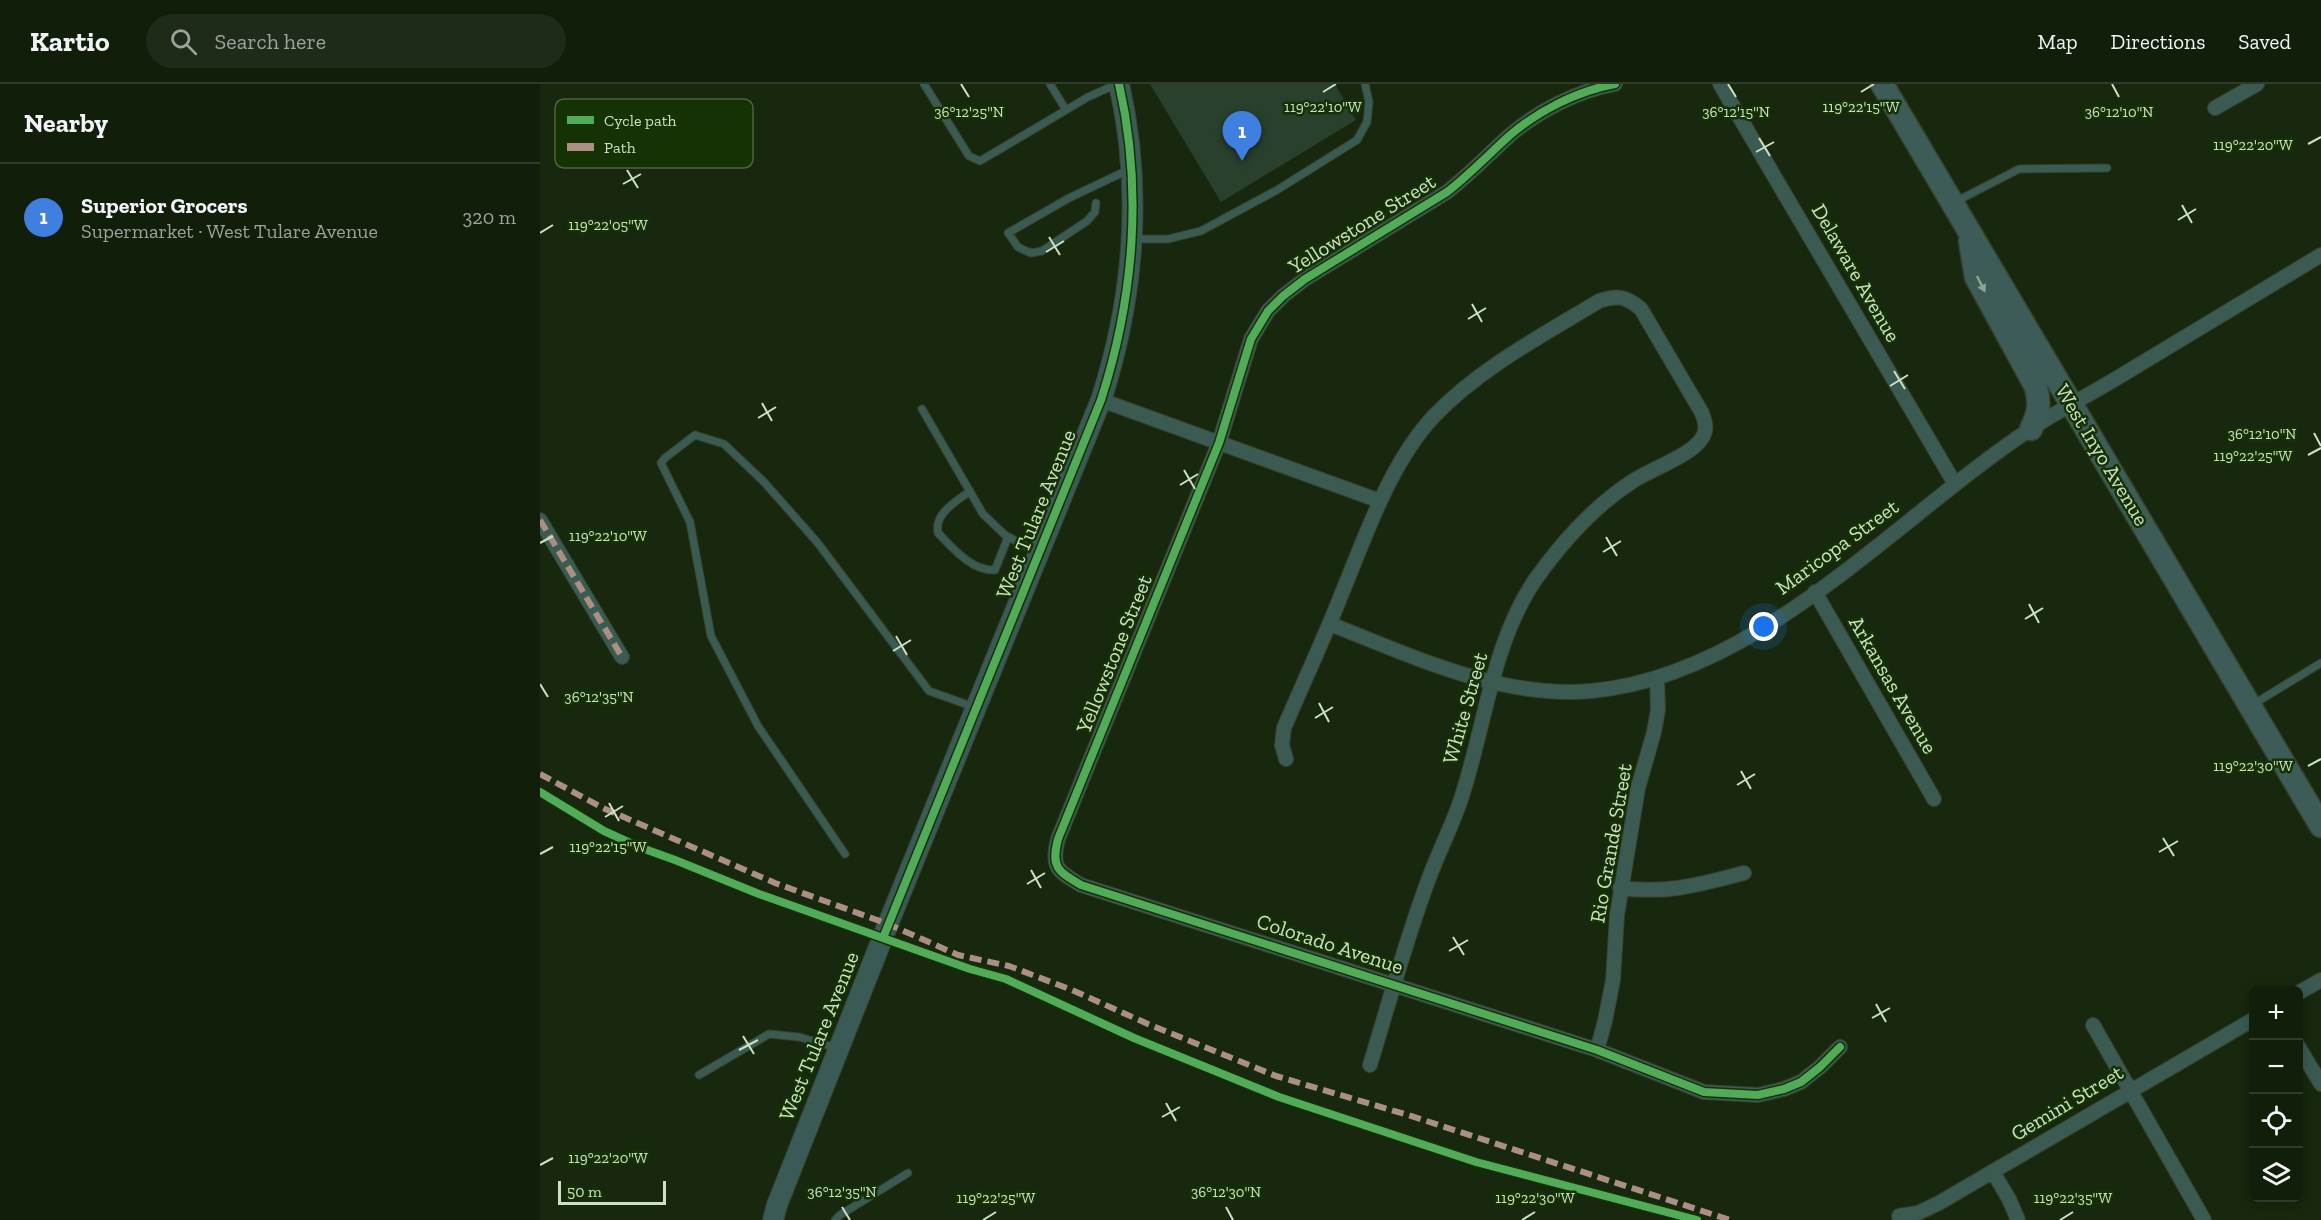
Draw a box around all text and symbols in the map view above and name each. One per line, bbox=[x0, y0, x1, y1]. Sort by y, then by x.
search box bbox=[146, 14, 566, 68]
text: Kartio bbox=[30, 25, 110, 58]
icon: search bbox=[167, 25, 200, 58]
text: Search here bbox=[215, 28, 326, 55]
text: Map bbox=[2038, 29, 2078, 54]
text: Directions bbox=[2111, 29, 2205, 54]
text: Saved bbox=[2238, 29, 2291, 54]
text: 119°22'10"W bbox=[1284, 98, 1362, 116]
text: 119°22'15"W bbox=[1823, 98, 1899, 116]
legend bbox=[555, 99, 753, 168]
text: 36°12'25"N bbox=[934, 103, 1004, 121]
text: 36°12'15"N bbox=[1702, 103, 1770, 121]
text: 36°12'10"N bbox=[2085, 103, 2153, 121]
text: Nearby bbox=[24, 107, 108, 139]
text: Cycle path bbox=[604, 111, 677, 130]
pin: 1 bbox=[1222, 112, 1262, 161]
text: 119°22'20"W bbox=[2213, 136, 2293, 154]
text: Path bbox=[604, 138, 636, 157]
street label: Yellowstone Street bbox=[1283, 168, 1440, 279]
text: Superior Grocers bbox=[81, 192, 248, 219]
street label: Delaware Avenue bbox=[1807, 199, 1906, 346]
text: 1 bbox=[39, 205, 48, 229]
text: 320 m bbox=[463, 205, 516, 229]
text: 119°22'05"W bbox=[568, 216, 648, 234]
text: Supermarket · West Tulare Avenue bbox=[81, 219, 378, 243]
one-way arrow bbox=[1976, 276, 1986, 293]
street label: West Inyo Avenue bbox=[2050, 380, 2155, 530]
text: 36°12'10"N bbox=[2228, 425, 2296, 443]
street label: West Tulare Avenue bbox=[990, 426, 1081, 602]
text: 119°22'25"W bbox=[2214, 447, 2292, 465]
street label: Maricopa Street bbox=[1771, 494, 1903, 599]
text: 119°22'10"W bbox=[569, 527, 647, 545]
street label: Yellowstone Street bbox=[1070, 571, 1157, 738]
your location bbox=[1749, 612, 1778, 641]
street label: Arkansas Avenue bbox=[1844, 612, 1943, 758]
street label: White Street bbox=[1437, 649, 1492, 767]
text: 36°12'35"N bbox=[564, 688, 634, 706]
text: 119°22'30"W bbox=[2213, 757, 2293, 775]
street label: Rio Grande Street bbox=[1584, 761, 1637, 925]
text: 119°22'15"W bbox=[570, 838, 646, 856]
street label: Colorado Avenue bbox=[1254, 908, 1407, 979]
street label: West Tulare Avenue bbox=[773, 948, 864, 1124]
map controls bbox=[2249, 986, 2303, 1202]
button: + bbox=[2249, 986, 2303, 1040]
button: − bbox=[2249, 1040, 2303, 1094]
street label: Gemini Street bbox=[2006, 1059, 2128, 1146]
button: locate bbox=[2249, 1094, 2303, 1148]
button: layers bbox=[2249, 1148, 2303, 1202]
text: 119°22'20"W bbox=[568, 1149, 648, 1167]
scale bar bbox=[558, 1178, 666, 1206]
text: 50 m bbox=[567, 1182, 602, 1201]
text: 36°12'35"N bbox=[807, 1183, 877, 1201]
text: 36°12'30"N bbox=[1191, 1183, 1261, 1201]
text: 119°22'25"W bbox=[957, 1189, 1035, 1207]
text: 119°22'30"W bbox=[1495, 1189, 1575, 1207]
text: 119°22'35"W bbox=[2034, 1189, 2112, 1207]

